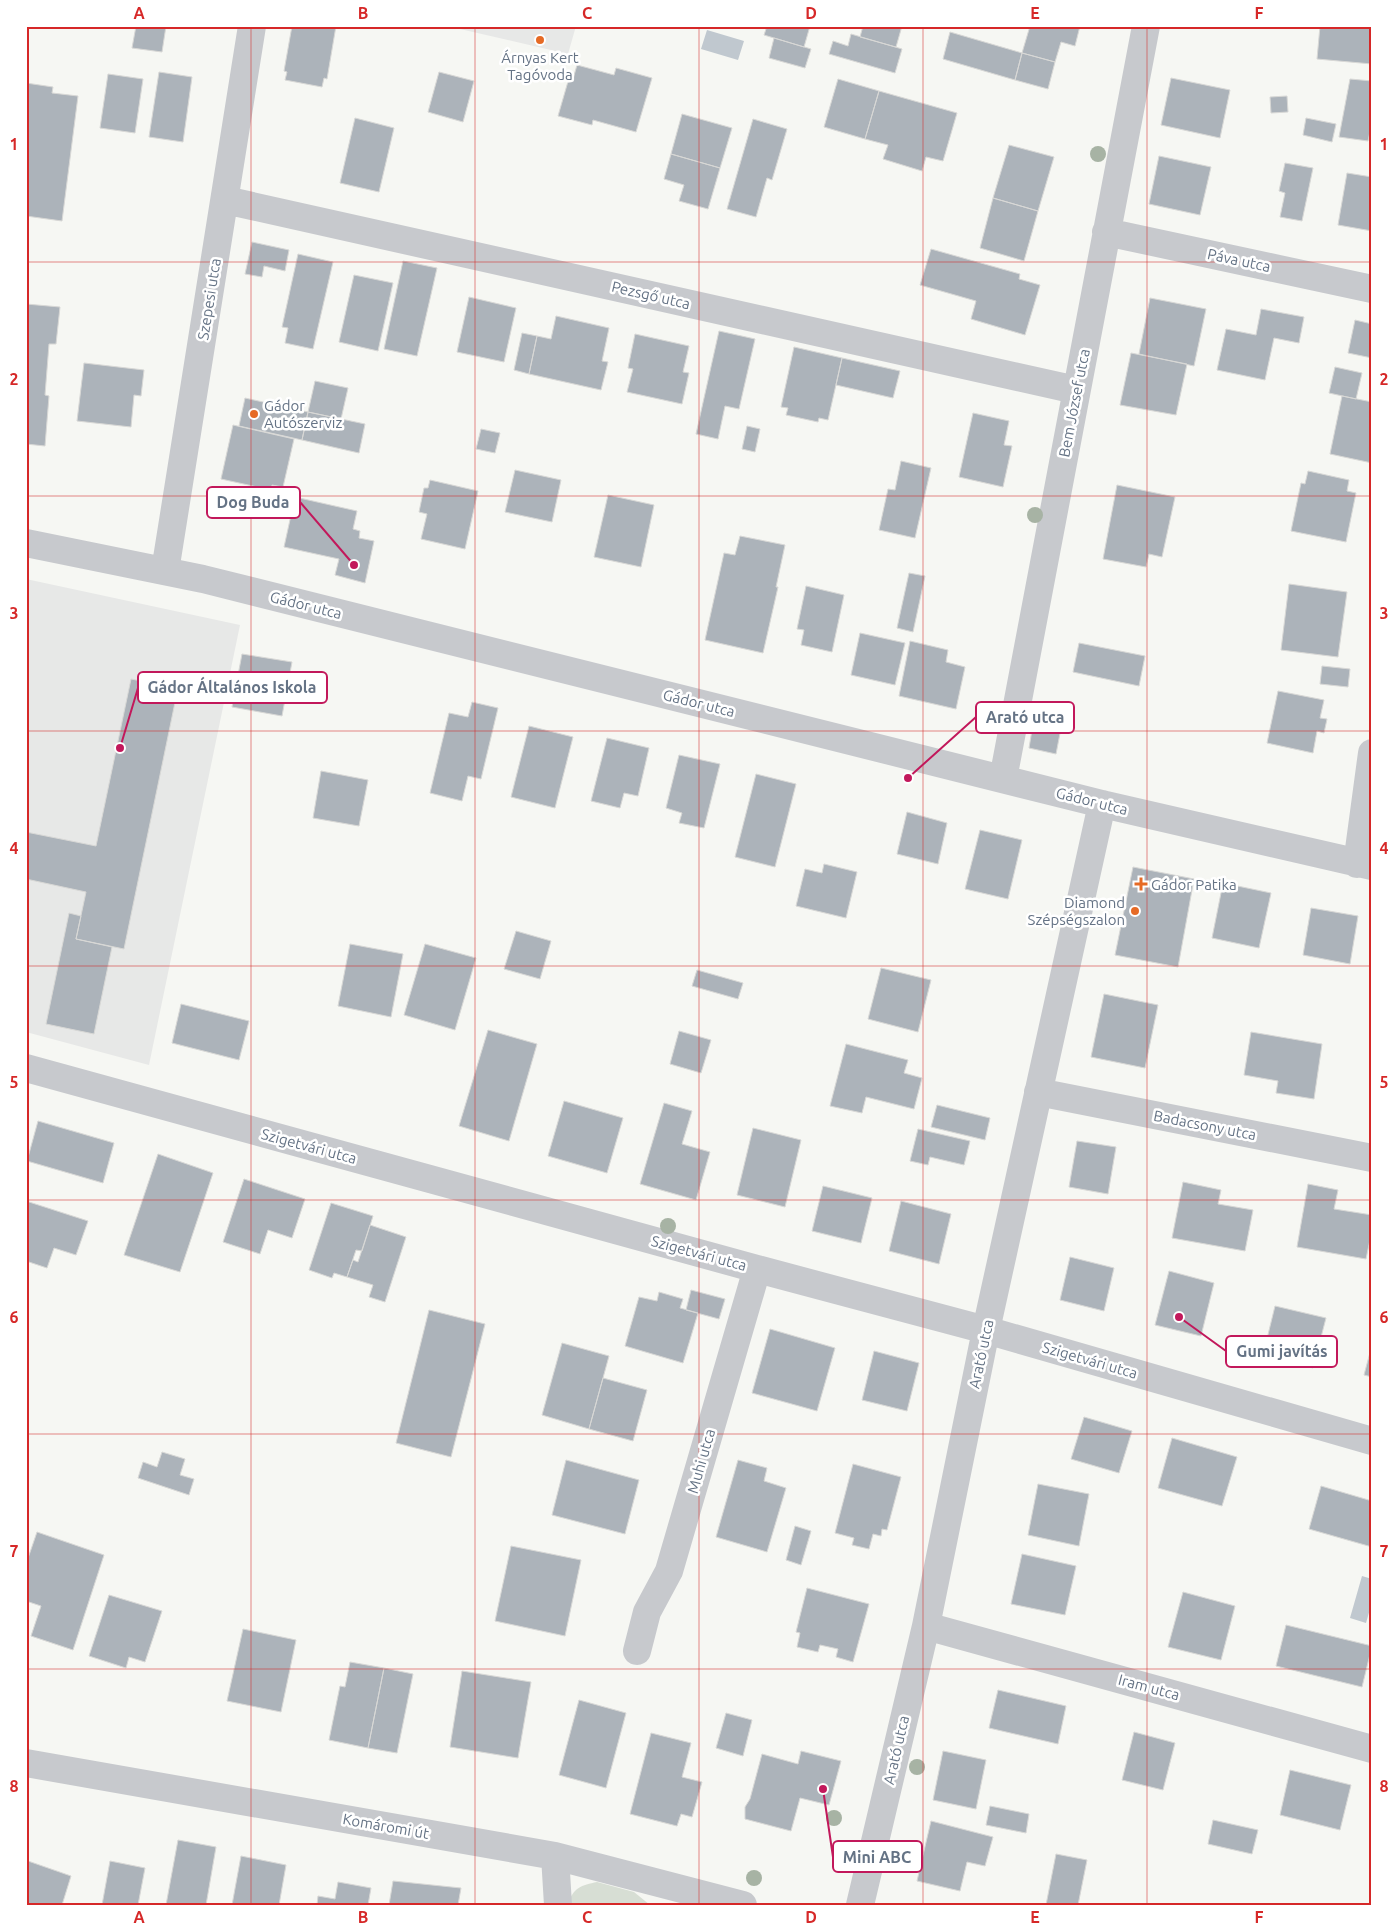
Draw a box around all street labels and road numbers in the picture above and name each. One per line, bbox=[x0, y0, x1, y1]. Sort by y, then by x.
street label: Páva utca bbox=[1206, 245, 1272, 275]
street label: Szepesi utca bbox=[194, 257, 224, 341]
street label: Pezsgő utca bbox=[610, 278, 692, 312]
street label: Bem József utca bbox=[1055, 347, 1093, 459]
street label: Gádor utca bbox=[268, 588, 344, 622]
street label: Gádor utca bbox=[661, 686, 737, 720]
street label: Gádor utca bbox=[1054, 784, 1130, 818]
street label: Badacsony utca bbox=[1152, 1107, 1258, 1143]
street label: Szigetvári utca bbox=[259, 1125, 359, 1167]
street label: Szigetvári utca bbox=[649, 1232, 749, 1274]
street label: Arató utca bbox=[965, 1318, 997, 1390]
street label: Szigetvári utca bbox=[1041, 1338, 1139, 1382]
street label: Muhi utca bbox=[684, 1427, 718, 1495]
street label: Iram utca bbox=[1117, 1671, 1181, 1703]
street label: Arató utca bbox=[880, 1714, 912, 1786]
street label: Komáromi út bbox=[342, 1810, 431, 1842]

